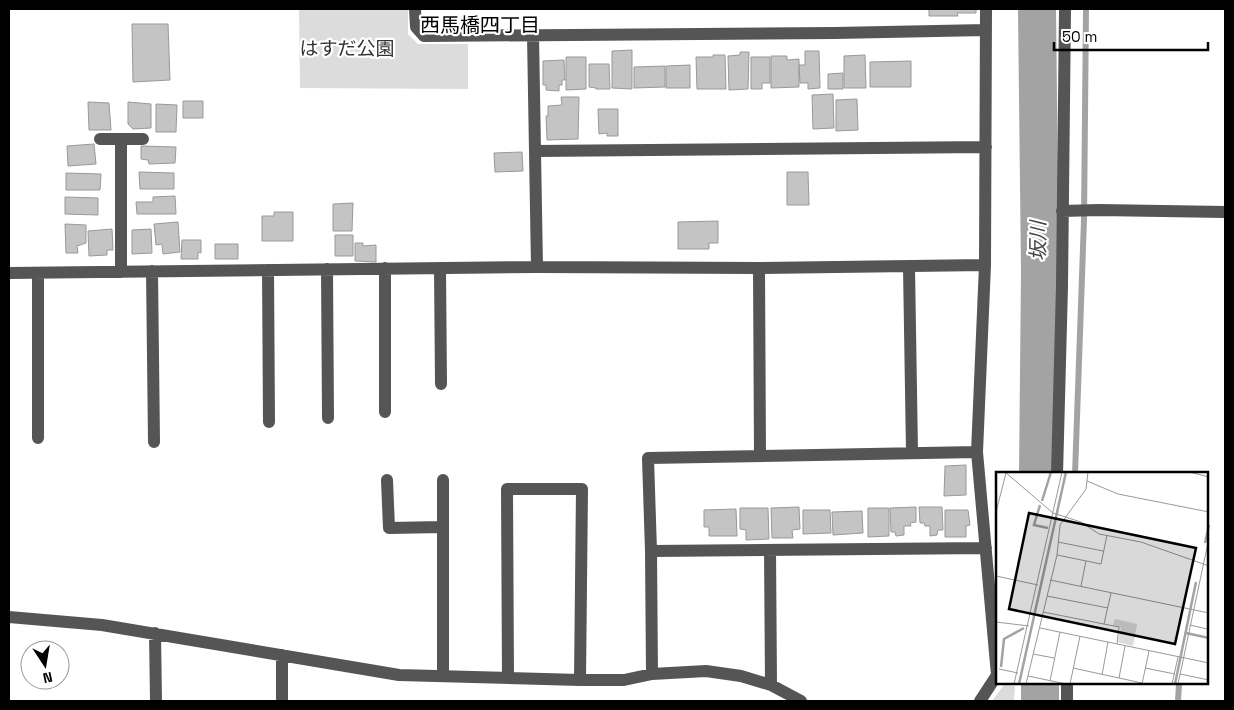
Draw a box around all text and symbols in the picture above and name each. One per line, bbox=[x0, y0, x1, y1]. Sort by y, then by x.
district label: 西馬橋四丁目 bbox=[420, 12, 540, 38]
scale bar bbox=[1054, 20, 1208, 52]
text: 50 m bbox=[1062, 27, 1097, 46]
park label: はすだ公園 bbox=[299, 36, 395, 61]
water label: 坂川 bbox=[1025, 219, 1051, 261]
inset map bbox=[996, 472, 1209, 685]
north arrow bbox=[20, 640, 70, 690]
text: N bbox=[41, 668, 54, 687]

